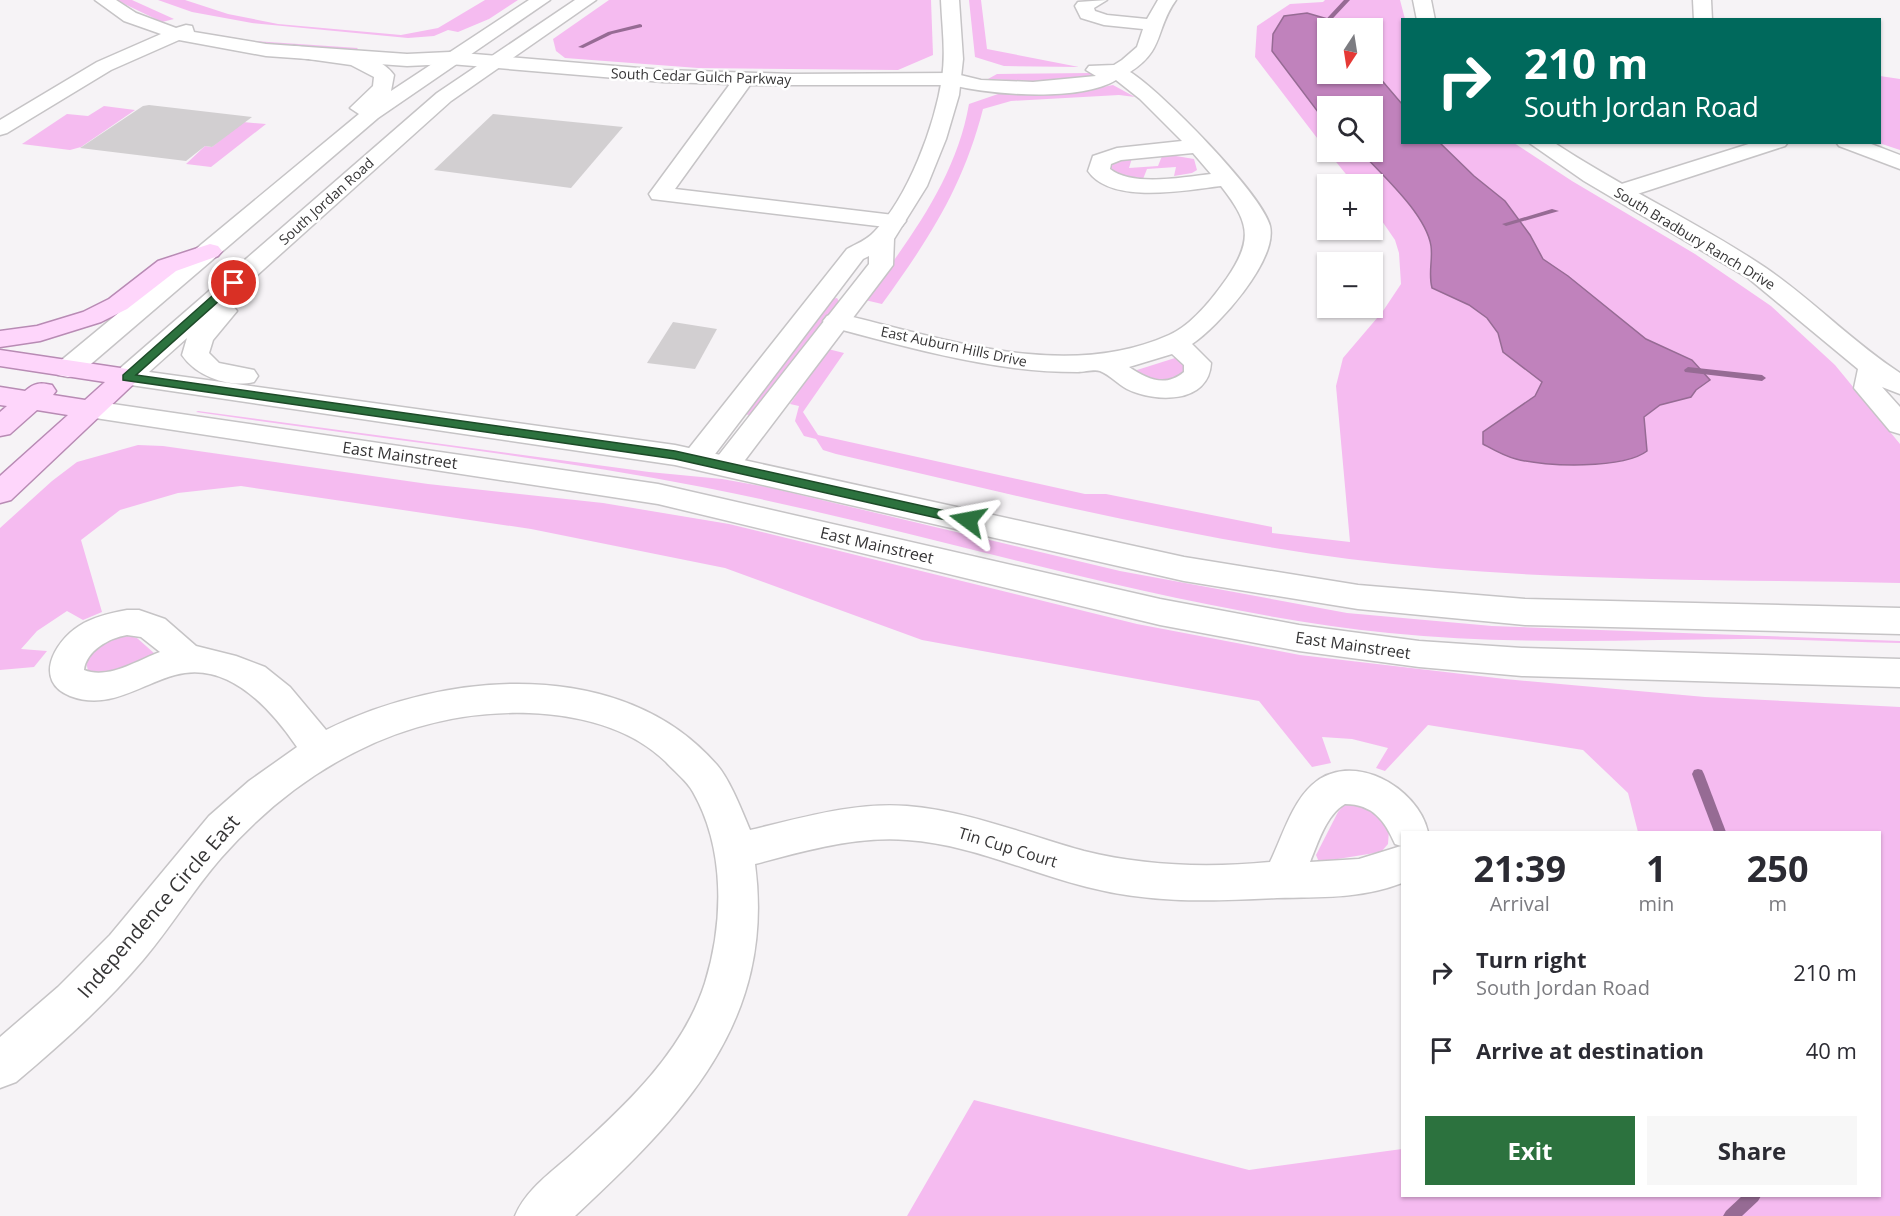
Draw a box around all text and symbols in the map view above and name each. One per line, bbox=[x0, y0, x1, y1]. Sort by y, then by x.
north arrow bbox=[1317, 18, 1383, 84]
map controls bbox=[1317, 18, 1383, 318]
text: 210 m bbox=[1524, 34, 1648, 91]
icon: right bbox=[1425, 42, 1503, 120]
street label: South Cedar Gulch Parkway bbox=[611, 63, 792, 89]
text: South Jordan Road bbox=[1524, 88, 1759, 125]
button: search bbox=[1317, 96, 1383, 162]
street label: South Jordan Road bbox=[274, 153, 378, 249]
button: + bbox=[1317, 174, 1383, 240]
street label: South Bradbury Ranch Drive bbox=[1611, 182, 1779, 294]
button: − bbox=[1317, 252, 1383, 318]
pin bbox=[208, 257, 259, 308]
icon: arrive bbox=[217, 266, 250, 299]
street label: East Auburn Hills Drive bbox=[879, 321, 1029, 371]
street label: East Mainstreet bbox=[341, 436, 459, 474]
position arrow bbox=[936, 488, 1000, 552]
street label: East Mainstreet bbox=[818, 521, 936, 569]
street label: East Mainstreet bbox=[1294, 626, 1412, 664]
street label: Independence Circle East bbox=[71, 809, 245, 1003]
street label: Tin Cup Court bbox=[956, 822, 1060, 873]
text: 21:39 bbox=[1473, 844, 1566, 893]
text: 1 bbox=[1646, 844, 1667, 893]
text: 250 bbox=[1747, 844, 1809, 893]
text: Arrival bbox=[1490, 890, 1550, 917]
text: min bbox=[1638, 890, 1674, 917]
text: m bbox=[1768, 890, 1787, 917]
text: Turn right bbox=[1476, 944, 1587, 974]
icon: right bbox=[1425, 956, 1458, 989]
text: 210 m bbox=[1793, 957, 1857, 987]
text: South Jordan Road bbox=[1476, 974, 1650, 1001]
icon: arrive bbox=[1425, 1034, 1458, 1067]
text: Arrive at destination bbox=[1476, 1035, 1704, 1065]
text: 40 m bbox=[1806, 1035, 1857, 1065]
button: Exit bbox=[1425, 1116, 1635, 1185]
button: Share bbox=[1647, 1116, 1857, 1185]

